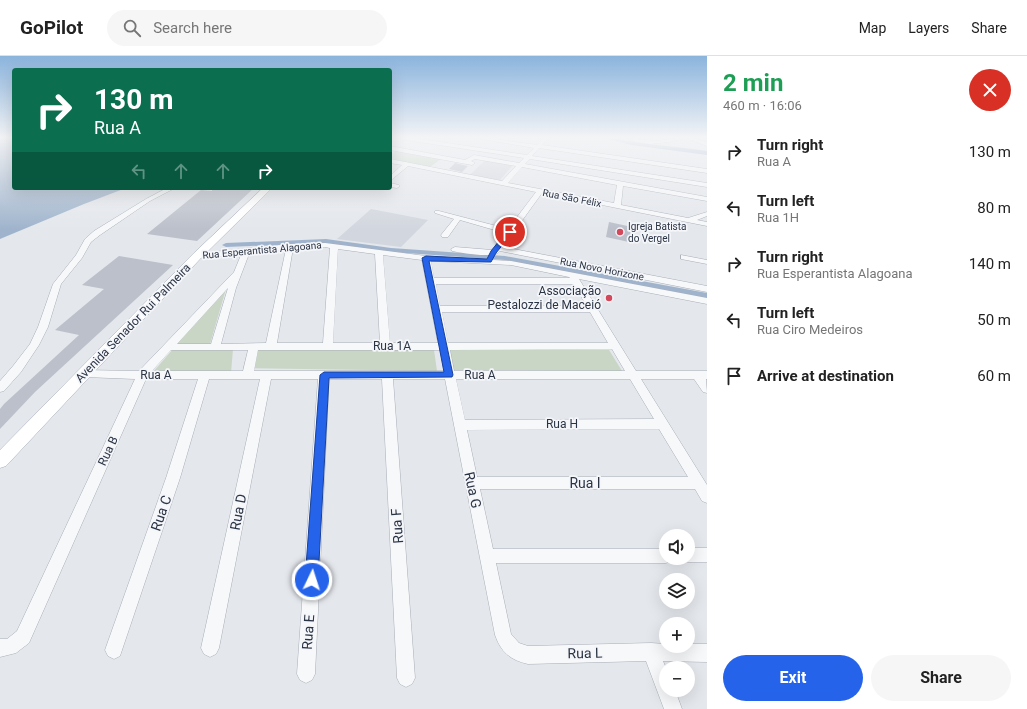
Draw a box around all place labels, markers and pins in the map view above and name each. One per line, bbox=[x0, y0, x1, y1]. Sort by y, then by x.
pin bbox=[493, 215, 527, 249]
place label: Igreja Batista do Vergel bbox=[628, 221, 687, 244]
marker: Igreja Batista do Vergel bbox=[615, 227, 625, 237]
place label: Associação Pestalozzi de Maceió bbox=[488, 284, 601, 312]
marker: Associação Pestalozzi de Maceió bbox=[604, 293, 614, 303]

